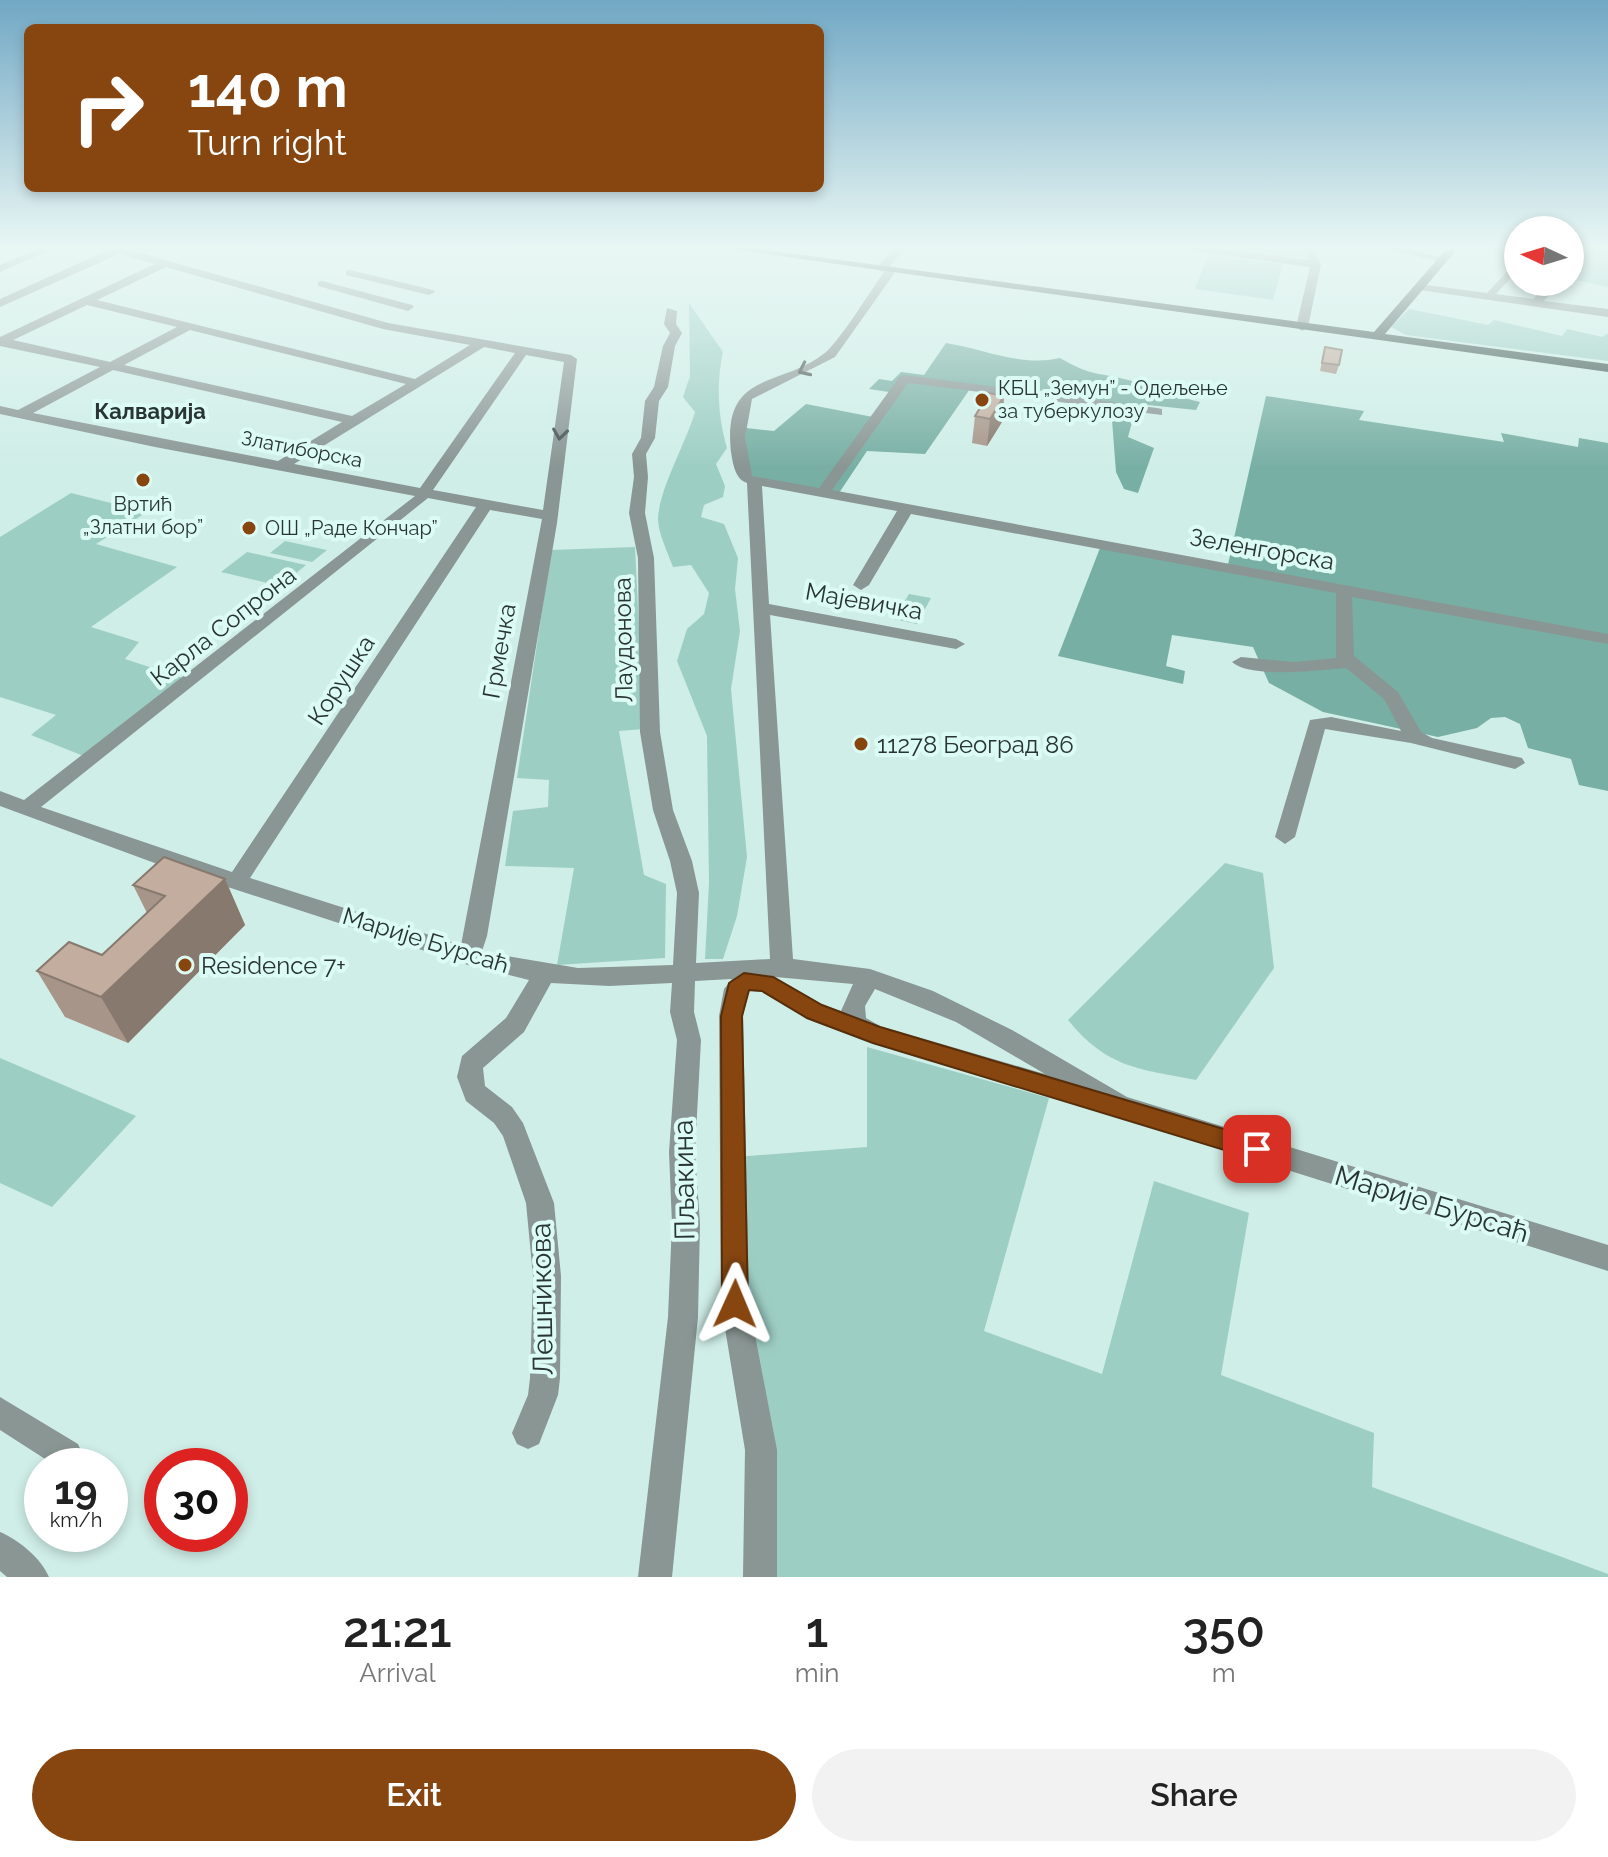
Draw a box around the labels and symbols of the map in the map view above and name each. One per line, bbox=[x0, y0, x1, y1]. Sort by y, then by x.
north arrow bbox=[1504, 216, 1584, 296]
one-way arrow bbox=[798, 360, 812, 376]
place label: КБЦ „Земун” - Одељење за туберкулозу bbox=[998, 376, 1228, 423]
marker: КБЦ „Земун” - Одељење за туберкулозу bbox=[973, 391, 991, 409]
district label: Калварија bbox=[94, 398, 206, 424]
street label: Златиборска bbox=[239, 425, 365, 473]
one-way arrow bbox=[552, 427, 569, 440]
marker: Вртић „Златни бор” bbox=[134, 471, 152, 489]
place label: Вртић „Златни бор” bbox=[83, 492, 203, 539]
place label: ОШ „Раде Кончар” bbox=[265, 516, 438, 540]
marker: ОШ „Раде Кончар” bbox=[240, 519, 258, 537]
street label: Зеленгорска bbox=[1187, 522, 1337, 576]
street label: Карла Сопрона bbox=[145, 560, 301, 692]
street label: Мајевичка bbox=[803, 576, 925, 626]
street label: Лаудонова bbox=[607, 577, 639, 703]
street label: Грмечка bbox=[476, 601, 522, 701]
street label: Корушка bbox=[301, 630, 381, 730]
place label: 11278 Београд 86 bbox=[877, 730, 1074, 759]
marker: 11278 Београд 86 bbox=[852, 735, 870, 753]
street label: Марије Бурсаћ bbox=[339, 901, 513, 979]
place label: Residence 7+ bbox=[201, 951, 346, 980]
marker: Residence 7+ bbox=[176, 956, 194, 974]
pin bbox=[1223, 1115, 1291, 1183]
street label: Пљакина bbox=[666, 1119, 702, 1241]
street label: Марије Бурсаћ bbox=[1331, 1159, 1533, 1249]
street label: Лешникова bbox=[524, 1222, 560, 1376]
position arrow bbox=[693, 1262, 777, 1346]
speed limit sign: 30 bbox=[144, 1448, 248, 1552]

